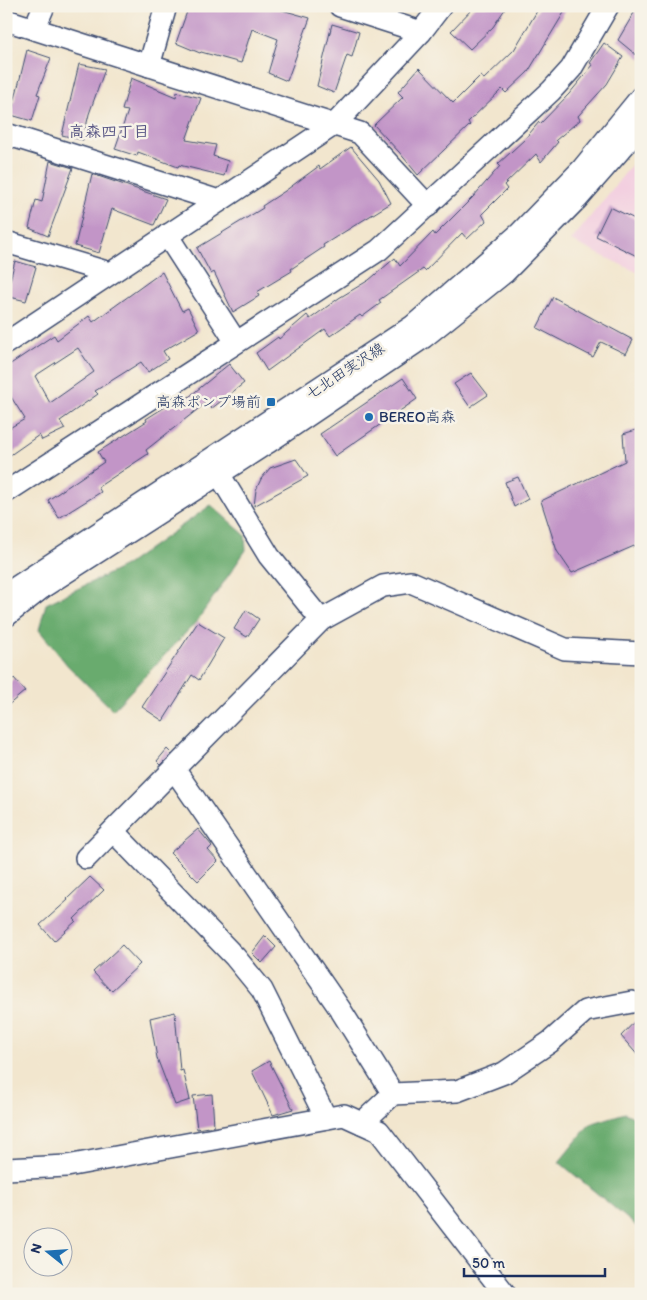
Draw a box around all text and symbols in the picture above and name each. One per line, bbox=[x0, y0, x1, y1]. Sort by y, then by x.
district label: 高森四丁目 bbox=[69, 122, 149, 141]
street label: 七北田実沢線 bbox=[302, 339, 388, 403]
place label: 高森ポンプ場前 bbox=[156, 393, 261, 411]
marker: 高森ポンプ場前 bbox=[265, 396, 277, 408]
place label: BEREO高森 bbox=[379, 408, 456, 426]
marker: BEREO高森 bbox=[363, 411, 375, 423]
north arrow bbox=[22, 1228, 72, 1278]
text: N bbox=[27, 1241, 46, 1255]
scale bar bbox=[464, 1245, 606, 1277]
text: 50 m bbox=[472, 1254, 505, 1272]

